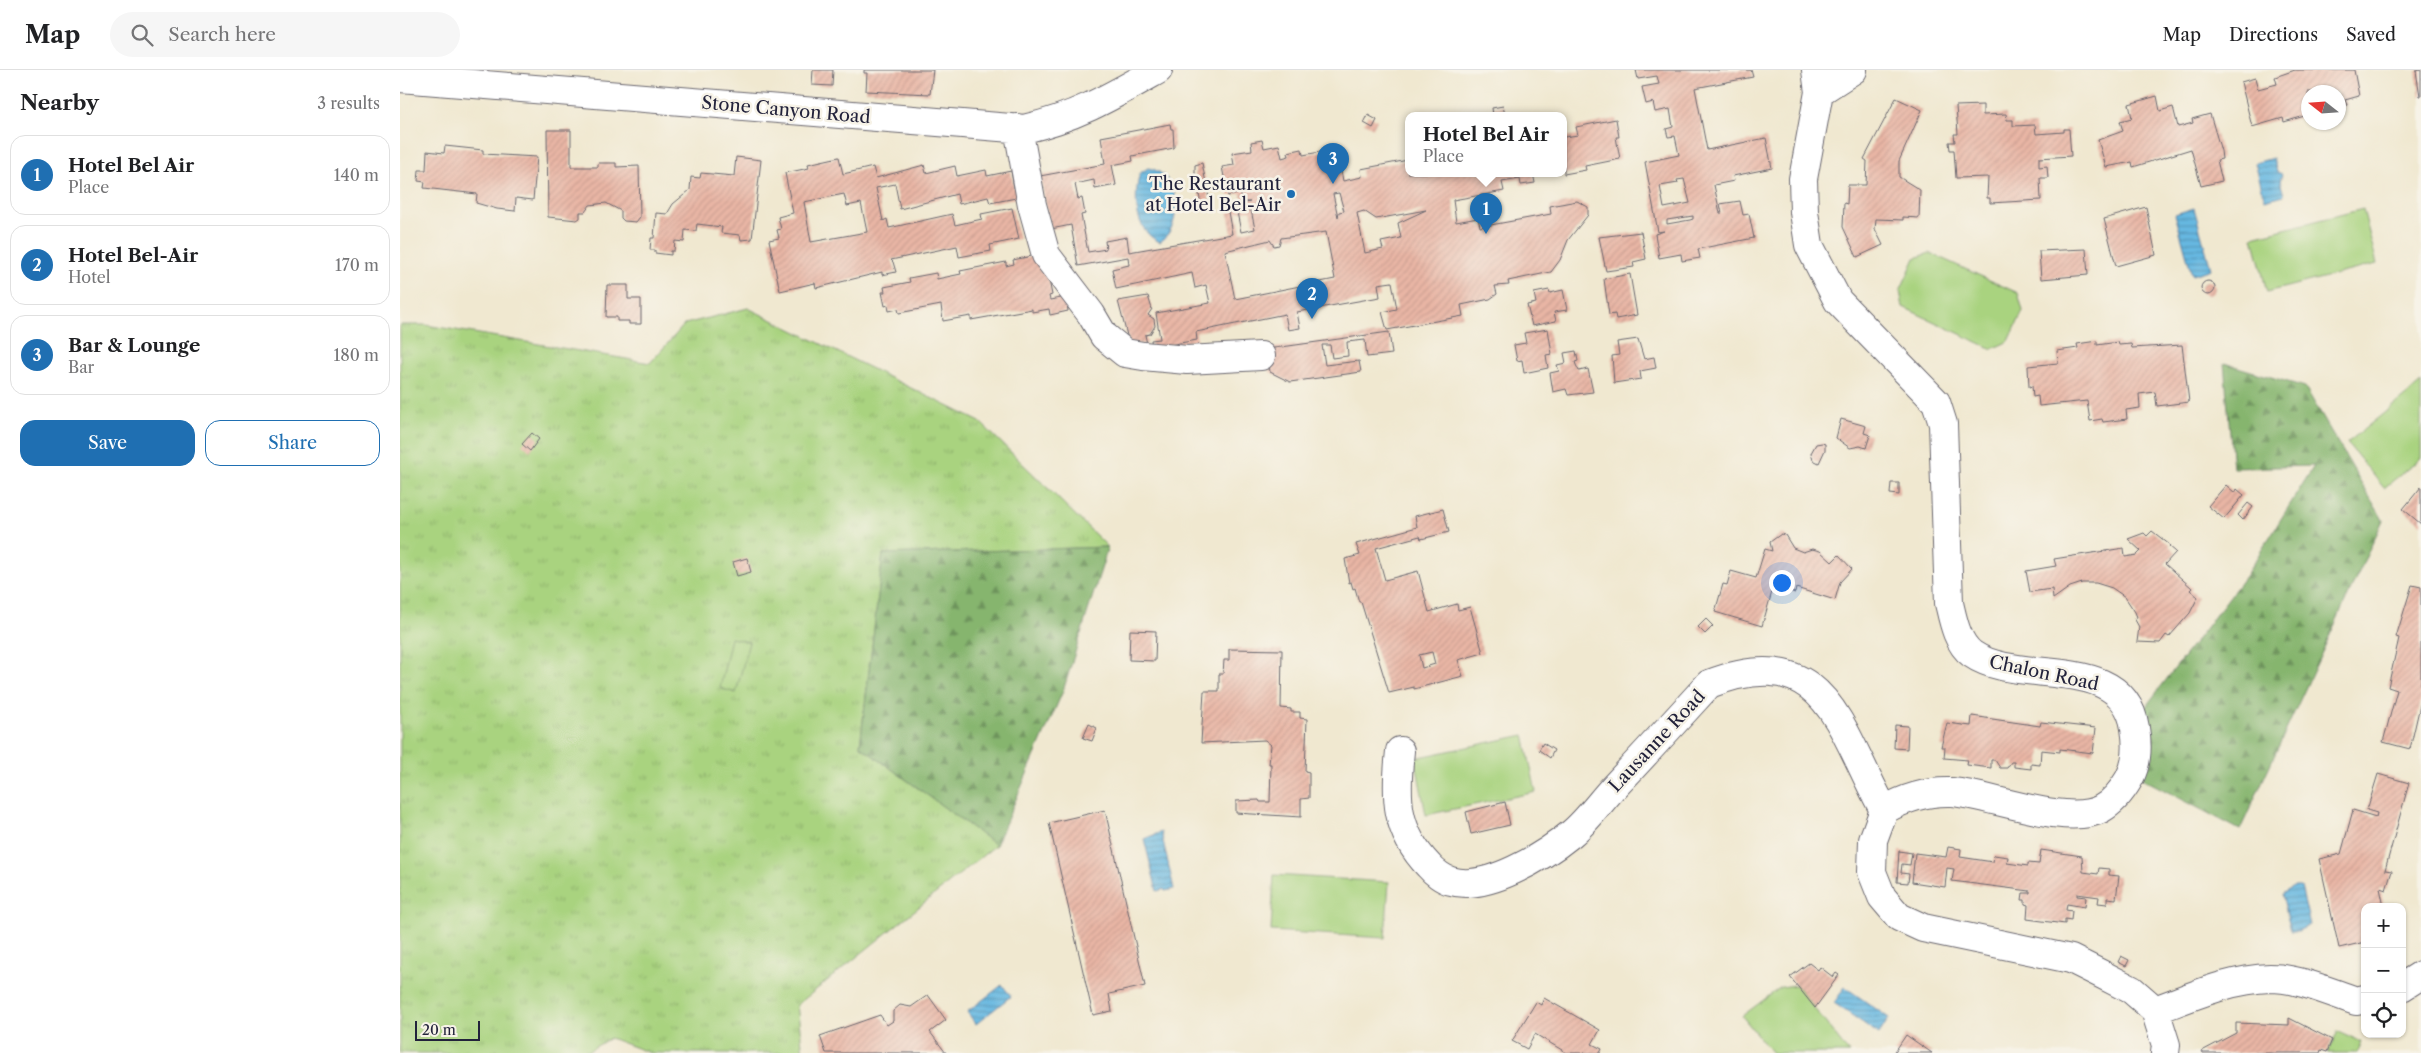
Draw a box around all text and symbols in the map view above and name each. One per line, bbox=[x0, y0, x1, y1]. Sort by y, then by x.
search box bbox=[110, 12, 460, 57]
text: Map bbox=[25, 20, 80, 49]
icon: search bbox=[128, 21, 156, 49]
text: Search here bbox=[168, 23, 276, 46]
text: Map bbox=[2162, 24, 2201, 46]
text: Directions bbox=[2229, 24, 2318, 46]
text: Saved bbox=[2346, 24, 2396, 46]
north arrow bbox=[2301, 85, 2346, 130]
text: Nearby bbox=[20, 90, 99, 115]
street label: Stone Canyon Road bbox=[701, 92, 871, 128]
text: 3 results bbox=[317, 93, 380, 113]
popup bbox=[1405, 112, 1567, 177]
text: Hotel Bel Air bbox=[1423, 123, 1549, 146]
pin: 3 bbox=[1317, 143, 1349, 184]
text: Place bbox=[1423, 146, 1464, 166]
text: Hotel Bel Air bbox=[68, 154, 194, 177]
text: 1 bbox=[33, 165, 41, 185]
text: 140 m bbox=[334, 165, 379, 185]
place label: The Restaurant at Hotel Bel-Air bbox=[1145, 173, 1282, 216]
text: Place bbox=[68, 177, 109, 197]
marker: The Restaurant at Hotel Bel-Air bbox=[1285, 188, 1297, 200]
pin: 1 bbox=[1470, 193, 1502, 234]
text: Hotel Bel-Air bbox=[68, 244, 198, 267]
text: 2 bbox=[32, 255, 42, 275]
text: 170 m bbox=[335, 255, 379, 275]
text: Hotel bbox=[68, 267, 111, 287]
pin: 2 bbox=[1296, 278, 1328, 319]
text: Bar & Lounge bbox=[68, 334, 200, 357]
text: 3 bbox=[32, 345, 42, 365]
text: 180 m bbox=[333, 345, 379, 365]
text: Bar bbox=[68, 357, 94, 377]
button: Save bbox=[20, 420, 195, 466]
button: Share bbox=[205, 420, 380, 466]
your location bbox=[1769, 570, 1795, 596]
street label: Chalon Road bbox=[1987, 651, 2101, 695]
street label: Lausanne Road bbox=[1604, 685, 1710, 797]
map controls bbox=[2361, 903, 2406, 1038]
button: + bbox=[2361, 903, 2406, 948]
button: − bbox=[2361, 948, 2406, 993]
button: locate bbox=[2361, 993, 2406, 1038]
scale bar bbox=[415, 1018, 480, 1041]
text: 20 m bbox=[422, 1021, 456, 1039]

